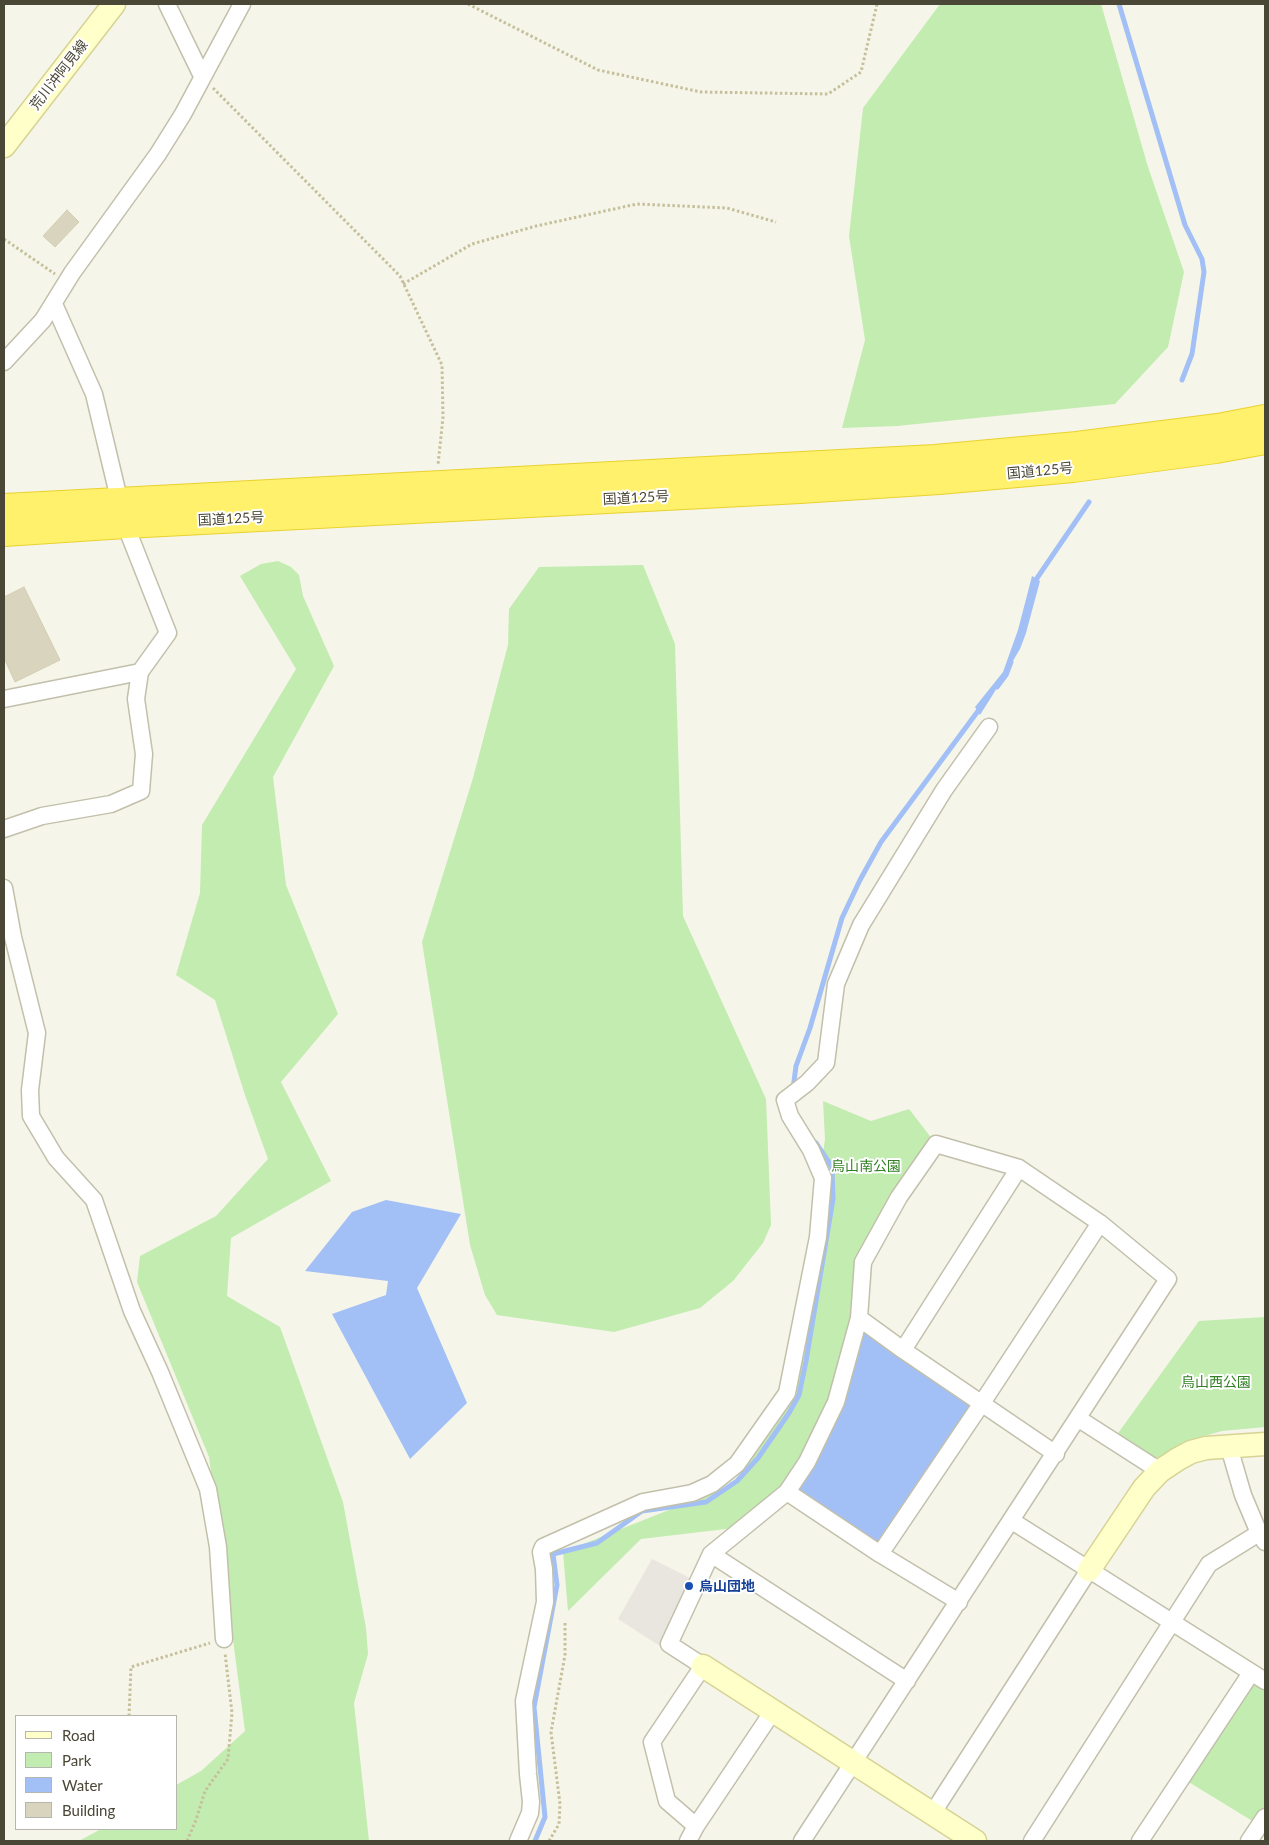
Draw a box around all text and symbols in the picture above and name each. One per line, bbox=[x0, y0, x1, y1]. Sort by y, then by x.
street label: 荒川沖阿見線 bbox=[27, 37, 91, 113]
street label: 国道125号 bbox=[1006, 460, 1074, 482]
street label: 国道125号 bbox=[602, 488, 670, 508]
street label: 国道125号 bbox=[197, 509, 265, 529]
park label: 烏山南公園 bbox=[831, 1158, 901, 1174]
park label: 烏山西公園 bbox=[1181, 1374, 1251, 1390]
place label: 烏山団地 bbox=[699, 1578, 755, 1594]
marker: 烏山団地 bbox=[683, 1580, 695, 1592]
legend bbox=[15, 1715, 178, 1830]
text: Road bbox=[62, 1726, 95, 1744]
text: Park bbox=[62, 1751, 91, 1769]
text: Water bbox=[62, 1776, 103, 1794]
text: Building bbox=[62, 1801, 115, 1819]

